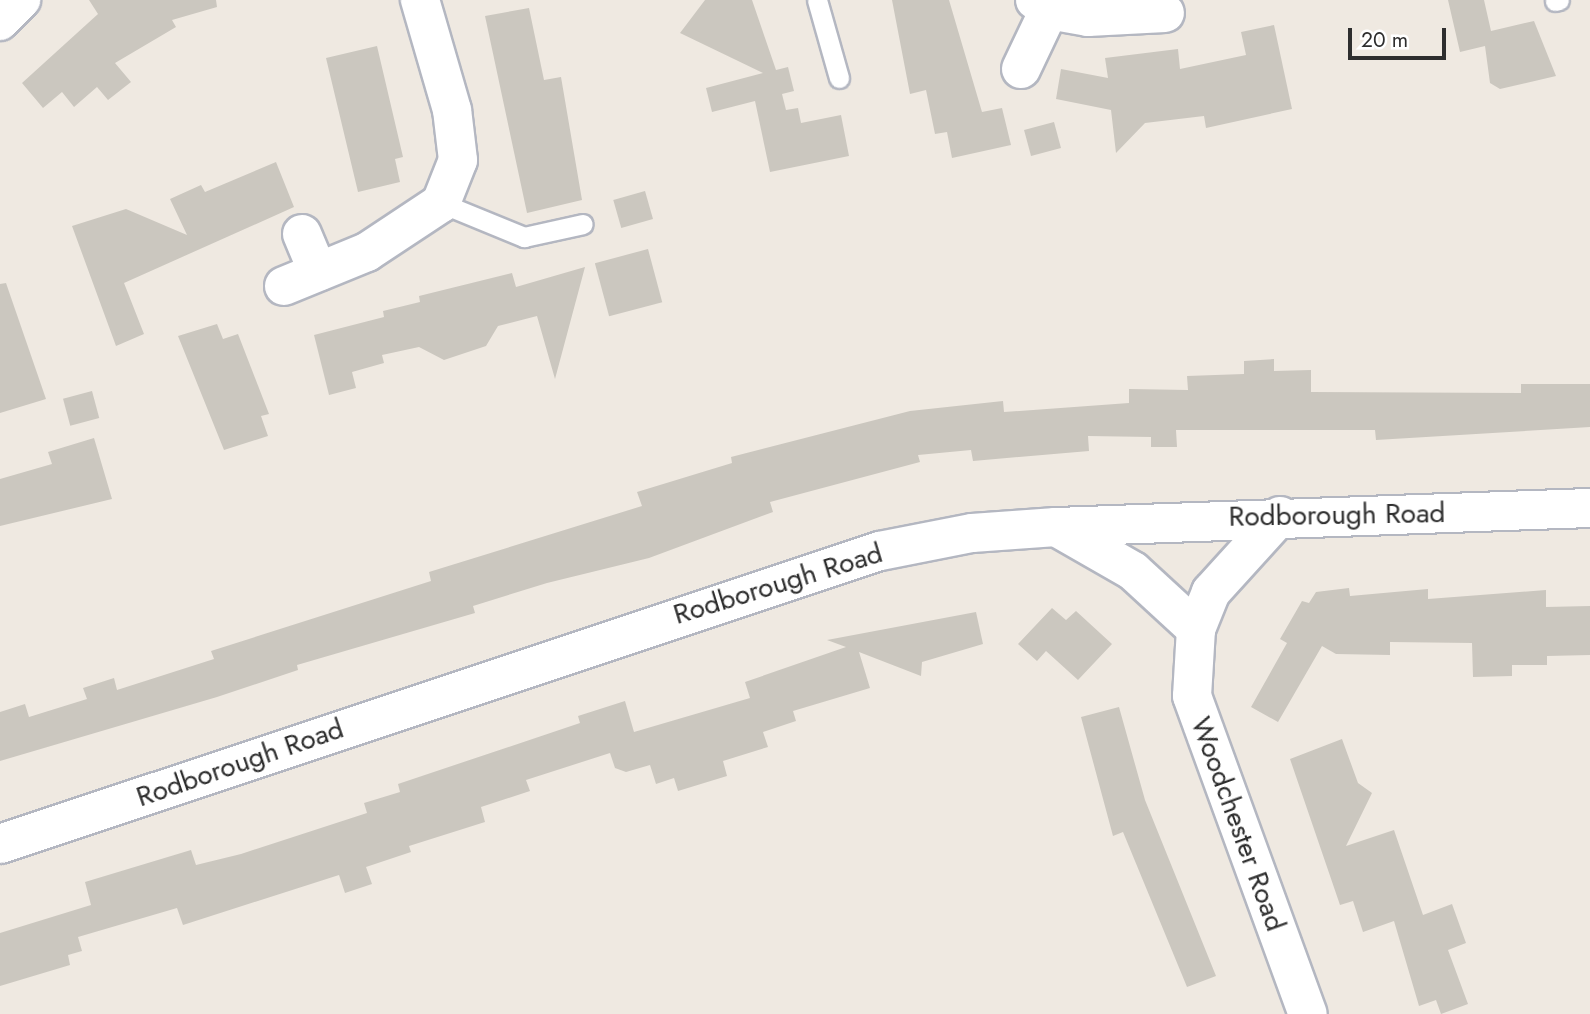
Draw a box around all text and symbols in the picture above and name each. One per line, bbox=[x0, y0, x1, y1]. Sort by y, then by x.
scale bar bbox=[1352, 14, 1450, 58]
text: 20 m bbox=[1361, 25, 1408, 55]
street label: Rodborough Road bbox=[1228, 496, 1446, 534]
street label: Rodborough Road bbox=[669, 536, 887, 632]
street label: Rodborough Road bbox=[132, 712, 348, 814]
street label: Woodchester Road bbox=[1184, 712, 1292, 936]

